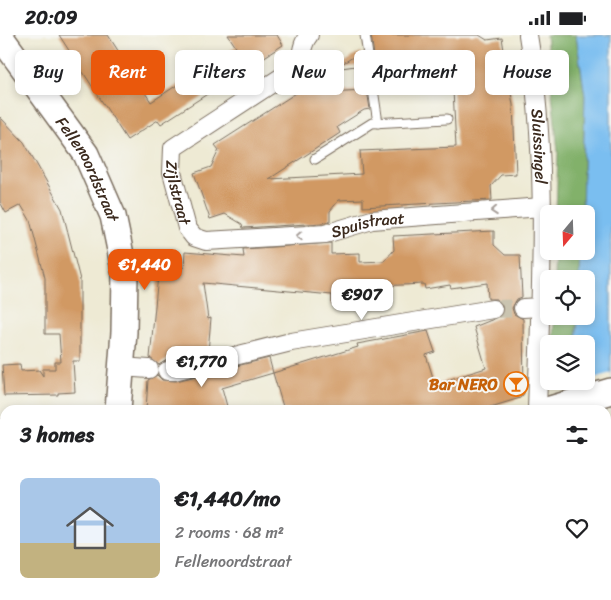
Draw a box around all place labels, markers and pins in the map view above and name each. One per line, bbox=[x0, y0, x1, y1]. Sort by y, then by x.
pin: €1,440 bbox=[104, 249, 186, 291]
pin: €907 bbox=[332, 279, 392, 321]
pin: €1,770 bbox=[161, 345, 243, 388]
place label: Bar NERO bbox=[429, 370, 498, 399]
bar icon: Bar NERO bbox=[503, 371, 529, 397]

